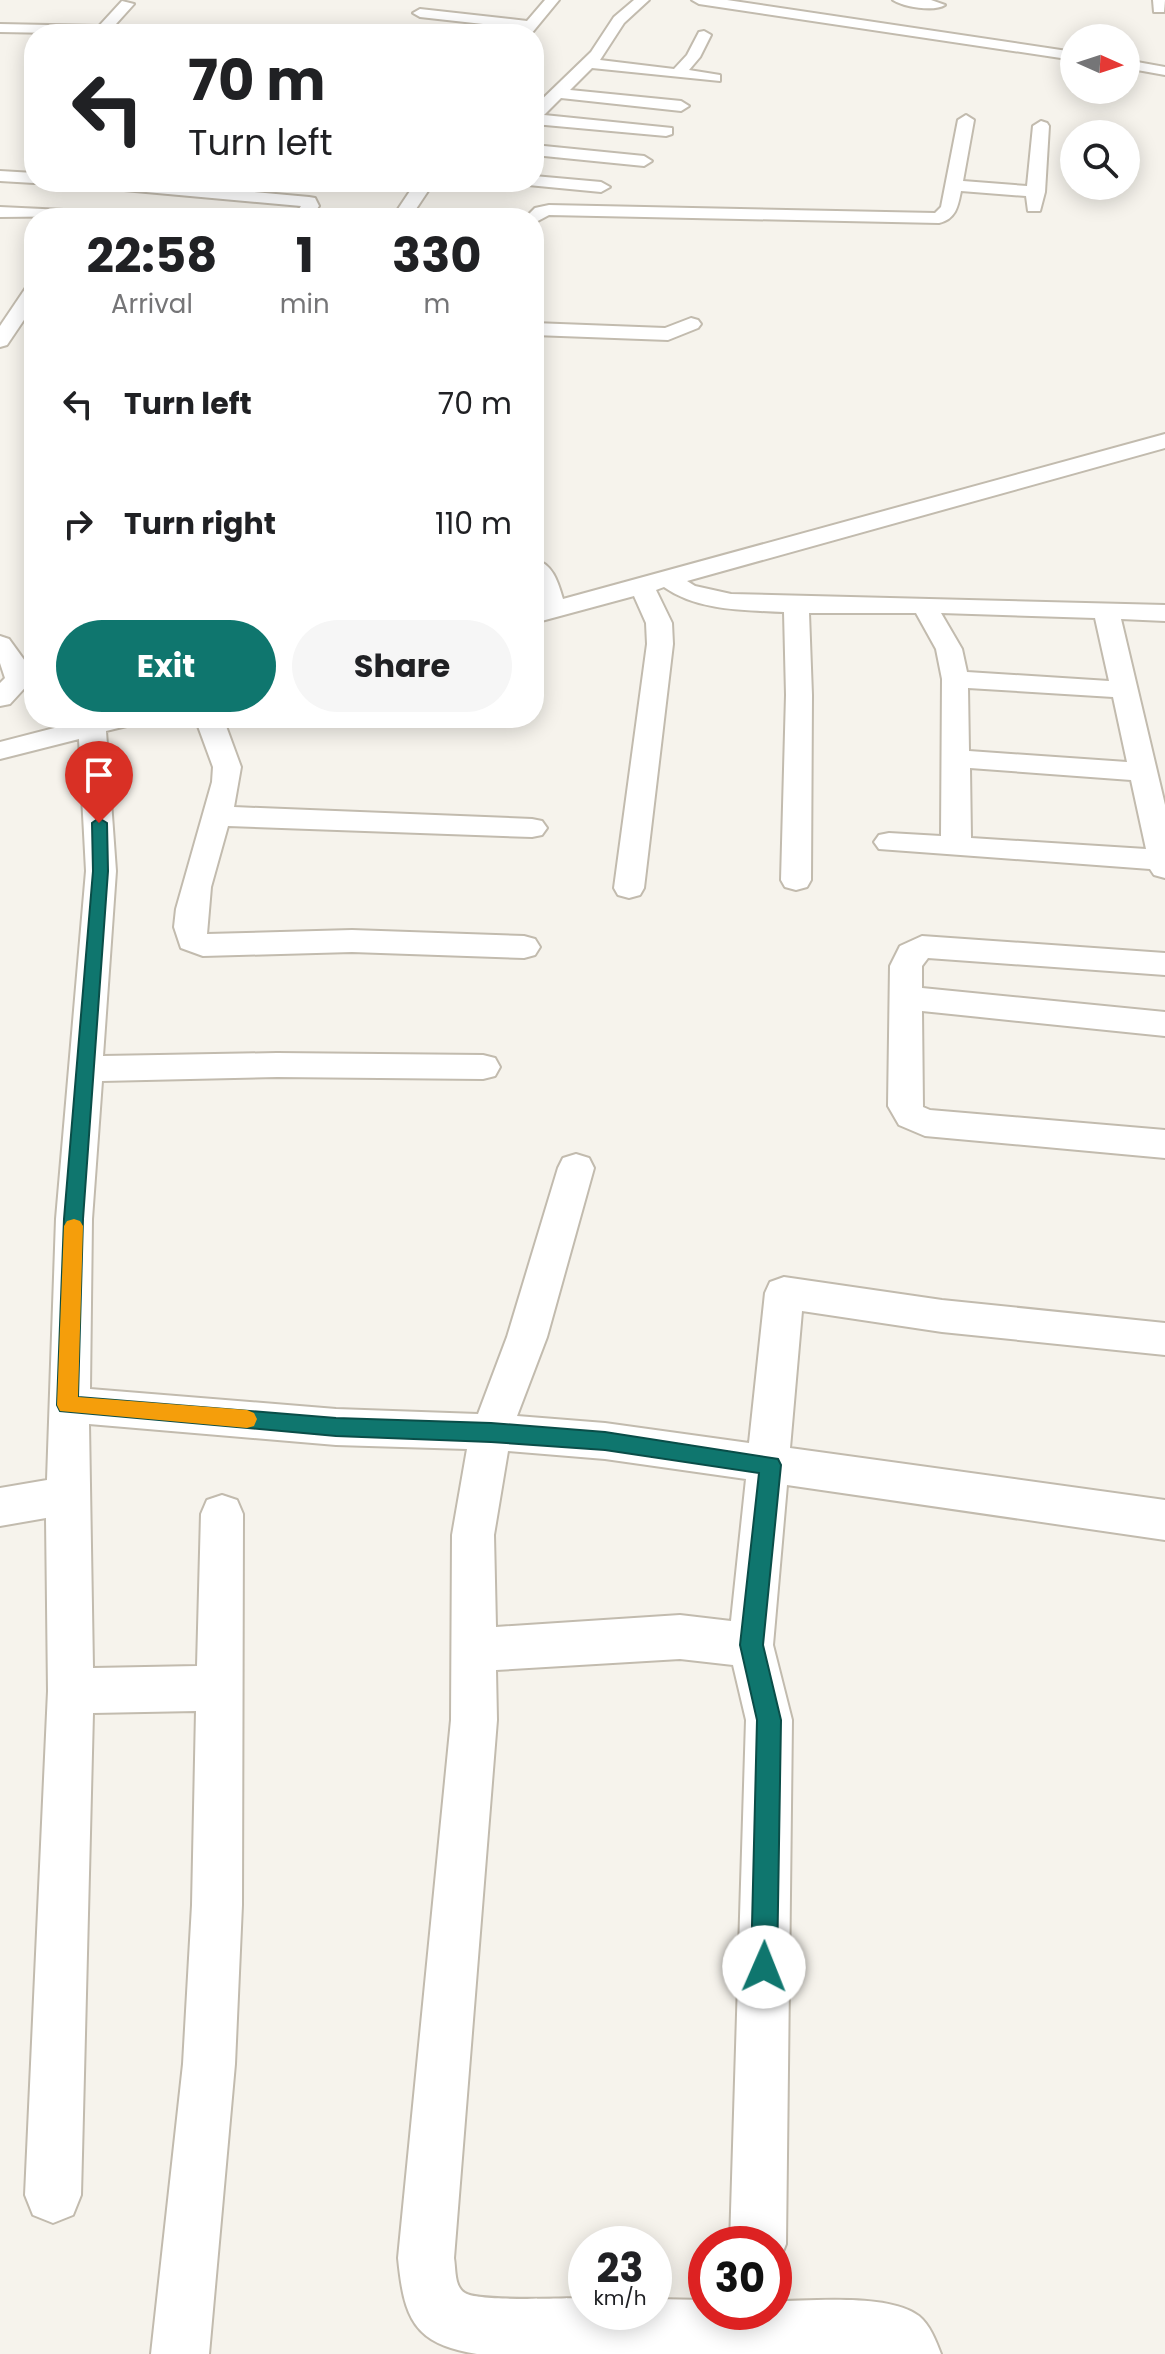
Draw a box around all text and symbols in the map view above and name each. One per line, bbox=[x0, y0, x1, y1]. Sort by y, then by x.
north arrow bbox=[1060, 24, 1140, 104]
map controls bbox=[1060, 24, 1140, 200]
text: 70 m bbox=[188, 41, 326, 120]
icon: left bbox=[56, 56, 160, 160]
text: Turn left bbox=[188, 117, 333, 168]
button: search bbox=[1060, 120, 1140, 200]
text: 22:58 bbox=[87, 222, 217, 289]
text: 1 bbox=[296, 222, 314, 289]
text: 330 bbox=[392, 222, 481, 289]
text: Arrival bbox=[111, 286, 193, 322]
text: min bbox=[280, 286, 330, 322]
text: m bbox=[423, 286, 450, 322]
icon: left bbox=[56, 382, 100, 426]
text: Turn left bbox=[124, 382, 252, 425]
text: 70 m bbox=[438, 382, 512, 425]
icon: right bbox=[56, 502, 100, 546]
text: Turn right bbox=[124, 502, 276, 545]
text: 110 m bbox=[435, 502, 512, 545]
button: Exit bbox=[56, 620, 276, 712]
button: Share bbox=[292, 620, 512, 712]
pin bbox=[65, 741, 133, 823]
icon: arrive bbox=[77, 753, 121, 797]
position arrow bbox=[722, 1925, 806, 2009]
speed limit sign: 30 bbox=[688, 2226, 792, 2330]
text: 23 bbox=[596, 2240, 644, 2296]
text: km/h bbox=[593, 2284, 647, 2312]

